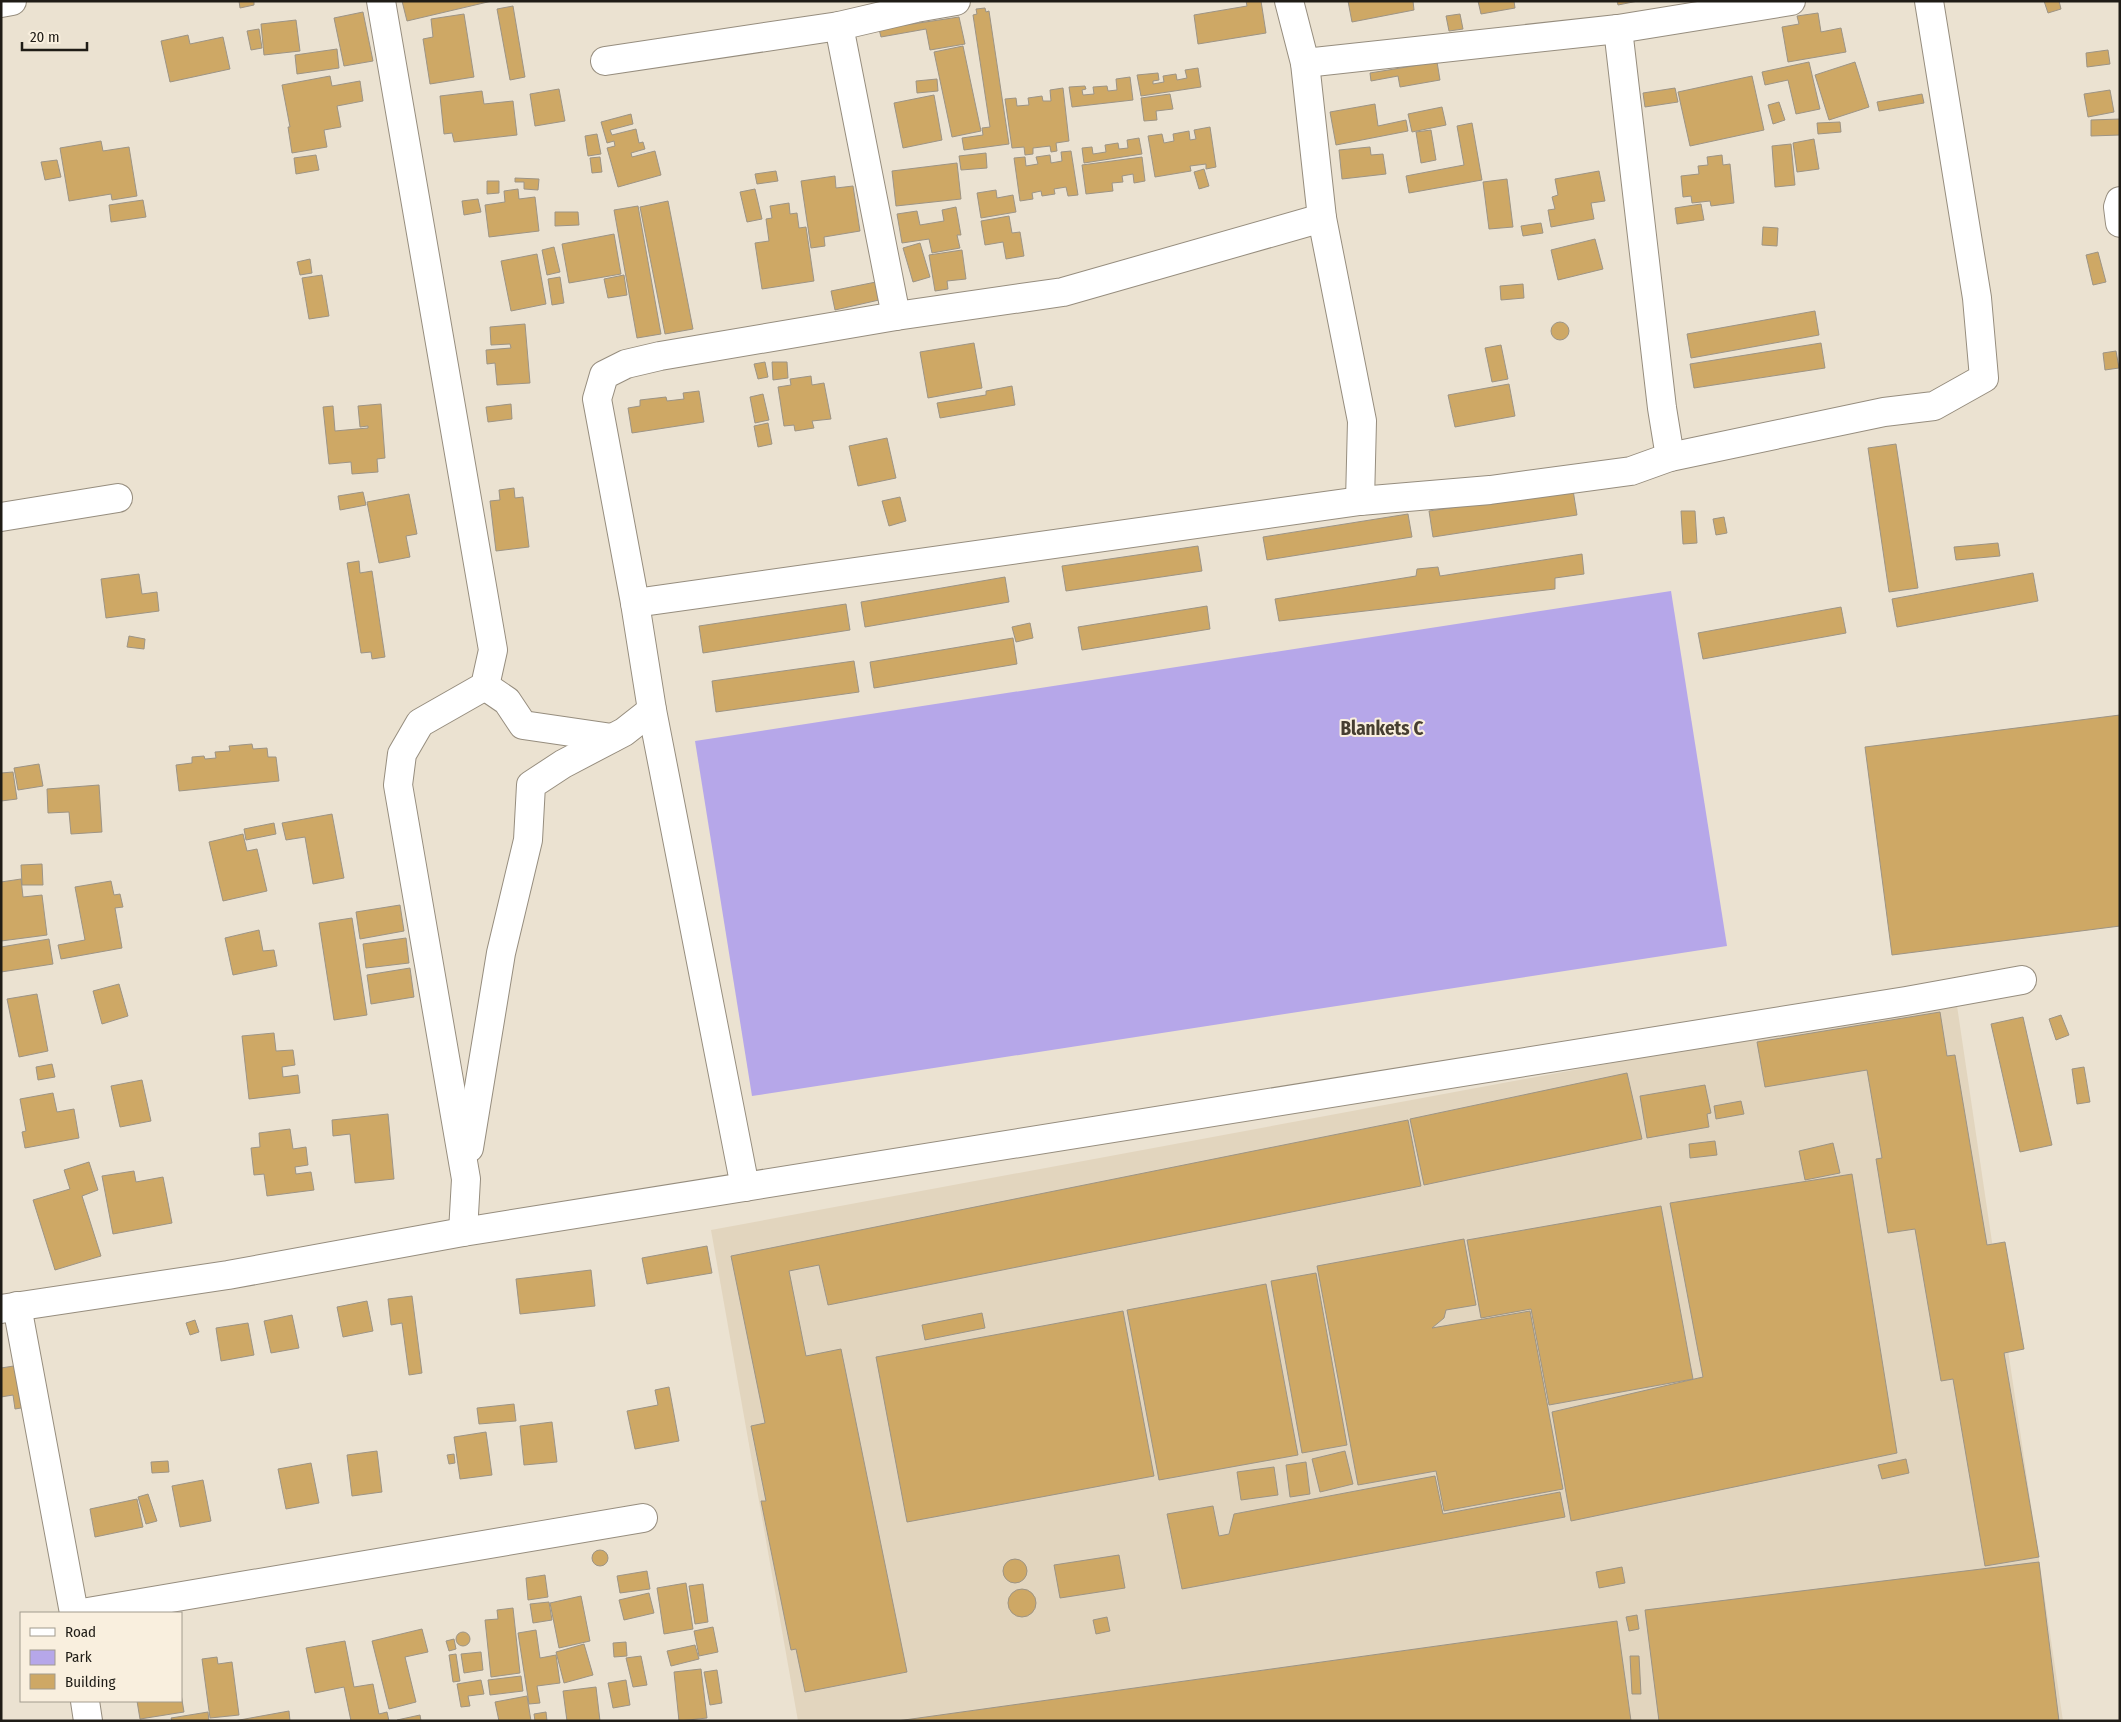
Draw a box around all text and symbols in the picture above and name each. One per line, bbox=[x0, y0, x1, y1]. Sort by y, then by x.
scale bar bbox=[22, 20, 88, 52]
text: 20 m bbox=[30, 28, 60, 46]
district label: Blankets C bbox=[1340, 717, 1424, 740]
legend bbox=[20, 1612, 182, 1702]
text: Road bbox=[65, 1623, 96, 1641]
text: Park bbox=[65, 1648, 92, 1666]
text: Building bbox=[65, 1673, 116, 1691]

